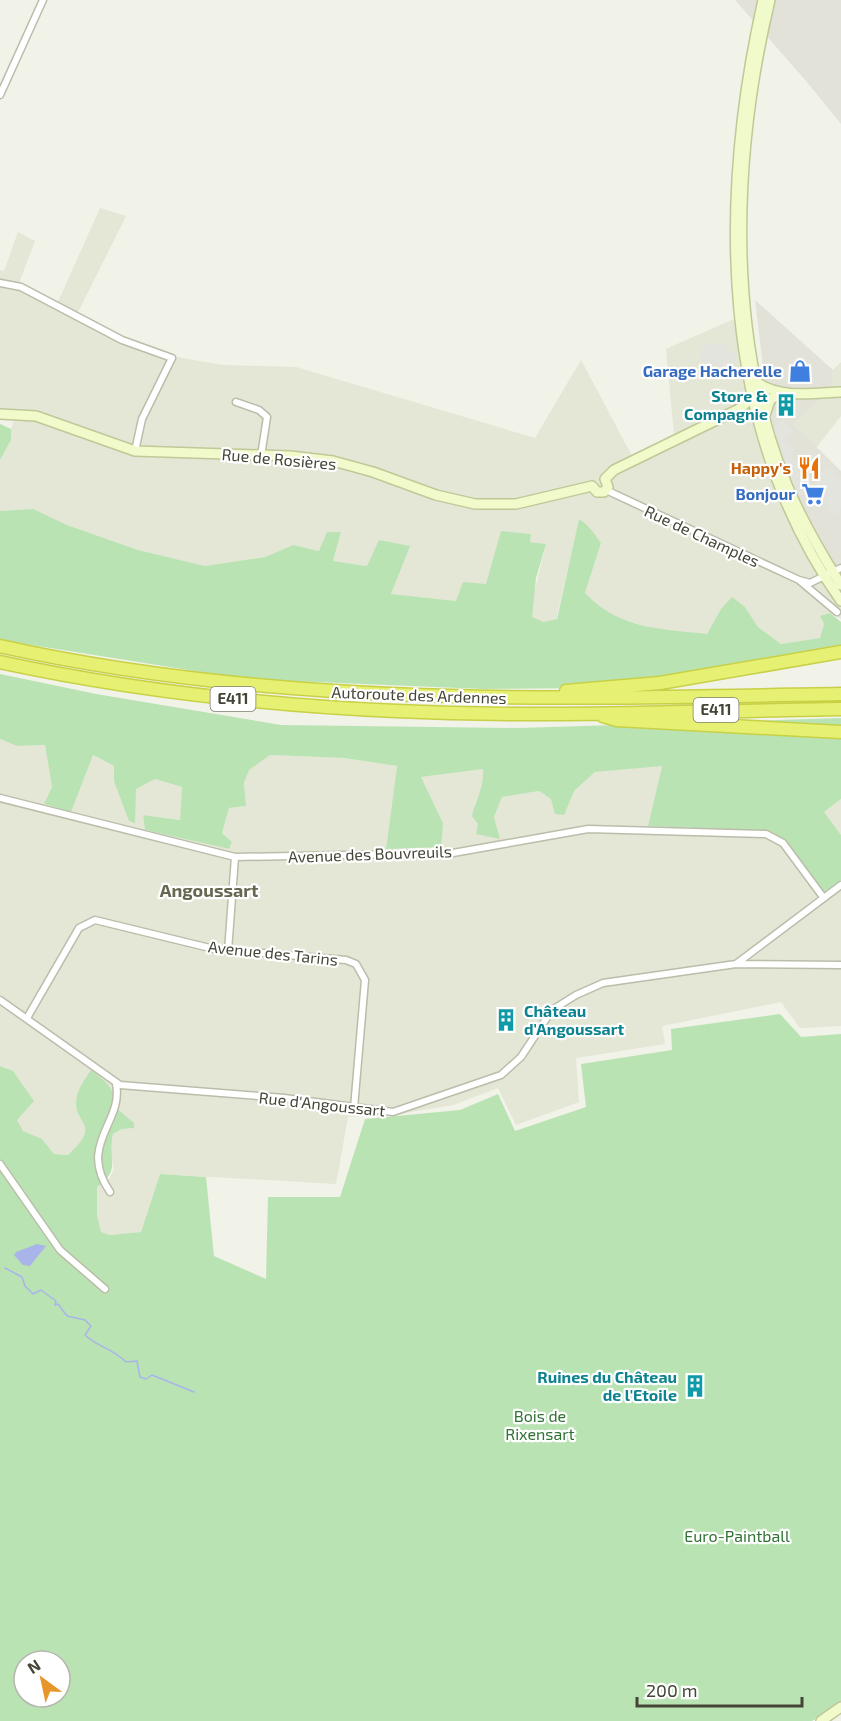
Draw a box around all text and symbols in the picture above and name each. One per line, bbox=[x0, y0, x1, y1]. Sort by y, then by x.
shop icon: Garage Hacherelle bbox=[787, 358, 813, 384]
place label: Garage Hacherelle bbox=[643, 361, 782, 380]
place label: Store & Compagnie bbox=[684, 386, 768, 423]
building icon: Store & Compagnie bbox=[773, 392, 799, 418]
street label: Rue de Rosières bbox=[221, 444, 337, 473]
restaurant icon: Happy's bbox=[796, 455, 822, 481]
place label: Happy's bbox=[731, 458, 791, 478]
supermarket icon: Bonjour bbox=[800, 481, 826, 507]
place label: Bonjour bbox=[736, 484, 795, 503]
street label: Rue de Champles bbox=[642, 501, 763, 570]
street label: Autoroute des Ardennes bbox=[331, 682, 507, 707]
road number: E411 bbox=[210, 687, 256, 711]
road number: E411 bbox=[694, 698, 738, 722]
street label: Avenue des Bouvreuils bbox=[288, 841, 452, 866]
district label: Angoussart bbox=[160, 879, 259, 901]
street label: Avenue des Tarins bbox=[207, 936, 339, 969]
place label: Château d'Angoussart bbox=[524, 1001, 624, 1038]
building icon: Château d'Angoussart bbox=[493, 1007, 519, 1033]
street label: Rue d'Angoussart bbox=[258, 1087, 386, 1120]
place label: Ruines du Château de l'Etoile bbox=[537, 1367, 677, 1404]
building icon: Ruines du Château de l'Etoile bbox=[682, 1373, 708, 1399]
park label: Bois de Rixensart bbox=[505, 1406, 575, 1443]
park label: Euro-Paintball bbox=[684, 1526, 790, 1545]
north arrow bbox=[12, 1649, 72, 1709]
text: N bbox=[24, 1655, 44, 1677]
scale bar bbox=[637, 1670, 802, 1708]
text: 200 m bbox=[646, 1679, 698, 1701]

